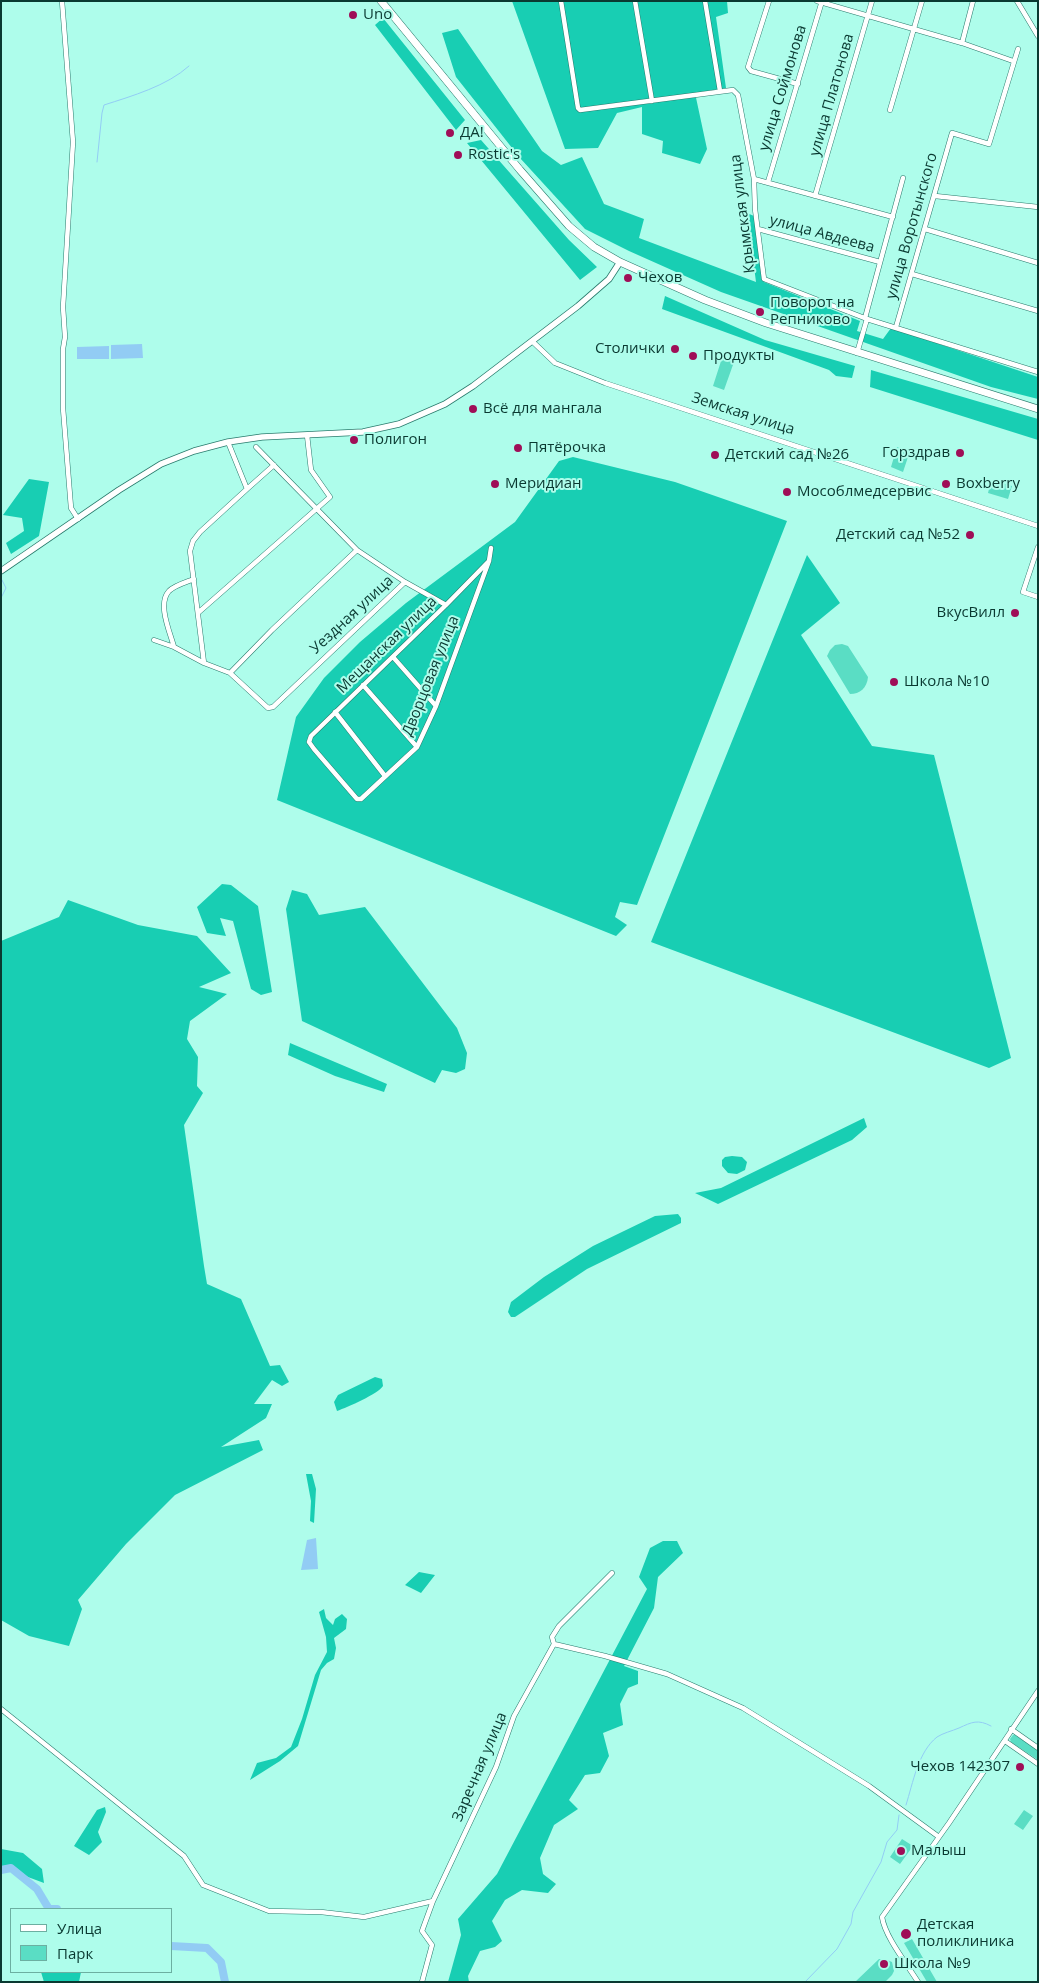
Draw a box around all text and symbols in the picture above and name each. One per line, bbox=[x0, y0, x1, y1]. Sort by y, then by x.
place label: Uno bbox=[363, 6, 392, 24]
marker: Uno bbox=[347, 9, 359, 21]
street label: улица Соймонова bbox=[755, 23, 811, 153]
street label: улица Платонова bbox=[806, 32, 858, 158]
place label: ДА! bbox=[460, 124, 484, 142]
marker: ДА! bbox=[444, 127, 456, 139]
place label: Rostic's bbox=[468, 146, 520, 164]
marker: Rostic's bbox=[452, 149, 464, 161]
street label: улица Воротынского bbox=[882, 151, 942, 301]
street label: Крымская улица bbox=[727, 154, 759, 274]
street label: улица Авдеева bbox=[768, 211, 876, 257]
place label: Чехов bbox=[638, 269, 682, 287]
marker: Чехов bbox=[622, 272, 634, 284]
place label: Поворот на Репниково bbox=[770, 294, 855, 329]
marker: Поворот на Репниково bbox=[754, 306, 766, 318]
place label: Столички bbox=[595, 340, 665, 358]
marker: Столички bbox=[669, 343, 681, 355]
place label: Продукты bbox=[703, 347, 775, 365]
marker: Продукты bbox=[687, 350, 699, 362]
street label: Земская улица bbox=[689, 389, 797, 439]
place label: Всё для мангала bbox=[483, 400, 602, 418]
marker: Всё для мангала bbox=[467, 403, 479, 415]
place label: Полигон bbox=[364, 431, 427, 449]
marker: Полигон bbox=[348, 434, 360, 446]
place label: Пятёрочка bbox=[528, 439, 606, 457]
marker: Пятёрочка bbox=[512, 442, 524, 454]
place label: Горздрав bbox=[882, 444, 950, 462]
place label: Детский сад №26 bbox=[725, 446, 849, 464]
marker: Горздрав bbox=[954, 447, 966, 459]
marker: Детский сад №26 bbox=[709, 449, 721, 461]
place label: Меридиан bbox=[505, 475, 582, 493]
place label: Boxberry bbox=[956, 475, 1020, 493]
marker: Меридиан bbox=[489, 478, 501, 490]
marker: Boxberry bbox=[940, 478, 952, 490]
place label: Мособлмедсервис bbox=[797, 483, 931, 501]
marker: Мособлмедсервис bbox=[781, 486, 793, 498]
place label: Детский сад №52 bbox=[836, 526, 960, 544]
marker: Детский сад №52 bbox=[964, 529, 976, 541]
street label: Уездная улица bbox=[307, 572, 397, 658]
street label: Мещанская улица bbox=[333, 593, 441, 697]
place label: ВкусВилл bbox=[936, 604, 1005, 622]
marker: ВкусВилл bbox=[1009, 607, 1021, 619]
street label: Дворцовая улица bbox=[399, 613, 463, 739]
place label: Школа №10 bbox=[904, 673, 989, 691]
marker: Школа №10 bbox=[888, 676, 900, 688]
street label: Заречная улица bbox=[449, 1710, 511, 1824]
place label: Чехов 142307 bbox=[910, 1758, 1010, 1776]
marker: Чехов 142307 bbox=[1014, 1761, 1026, 1773]
place label: Малыш bbox=[911, 1842, 966, 1860]
marker: Малыш bbox=[895, 1845, 907, 1857]
legend bbox=[10, 1908, 172, 1973]
place label: Детская поликлиника bbox=[917, 1916, 1014, 1951]
text: Улица bbox=[57, 1918, 102, 1938]
marker: Детская поликлиника bbox=[899, 1927, 913, 1941]
text: Парк bbox=[57, 1943, 93, 1963]
place label: Школа №9 bbox=[894, 1955, 971, 1973]
marker: Школа №9 bbox=[878, 1958, 890, 1970]

